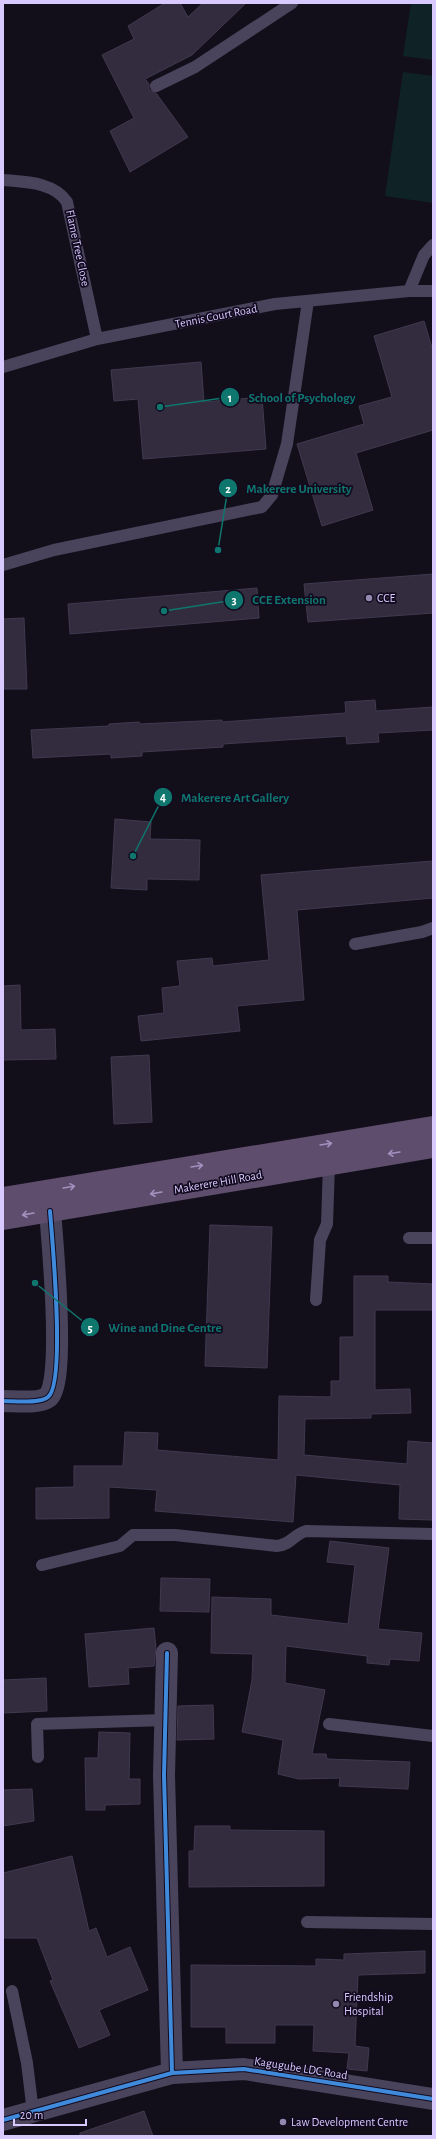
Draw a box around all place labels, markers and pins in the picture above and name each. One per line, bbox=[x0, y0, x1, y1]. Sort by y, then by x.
callout: School of Psychology bbox=[220, 385, 363, 410]
callout: Makerere University bbox=[218, 476, 359, 501]
callout: CCE Extension bbox=[224, 587, 334, 612]
place label: CCE bbox=[377, 592, 395, 604]
marker: CCE bbox=[364, 593, 374, 603]
callout: Makerere Art Gallery bbox=[153, 785, 297, 810]
callout: Wine and Dine Centre bbox=[80, 1315, 229, 1340]
place label: Friendship Hospital bbox=[344, 1991, 393, 2017]
marker: Friendship Hospital bbox=[331, 1999, 341, 2009]
place label: Law Development Centre bbox=[291, 2116, 408, 2128]
marker: Law Development Centre bbox=[278, 2117, 288, 2127]

